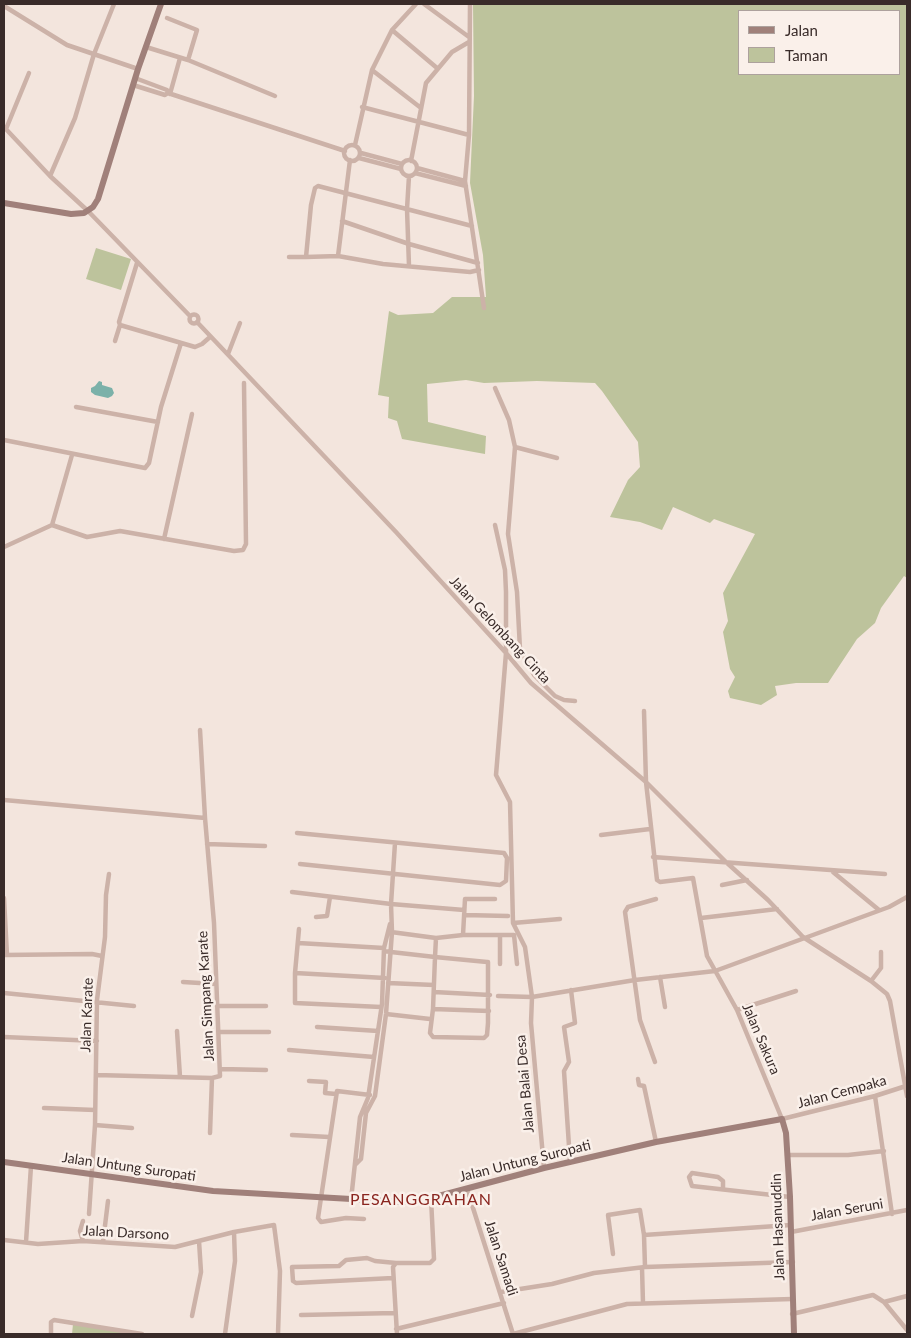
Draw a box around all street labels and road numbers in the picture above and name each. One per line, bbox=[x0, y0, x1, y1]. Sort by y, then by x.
street label: Jalan Gelombang Cinta bbox=[446, 573, 554, 687]
street label: Jalan Simpang Karate bbox=[194, 930, 218, 1062]
street label: Jalan Karate bbox=[77, 977, 97, 1053]
street label: Jalan Sakura bbox=[739, 1001, 783, 1077]
street label: Jalan Balai Desa bbox=[512, 1034, 538, 1134]
street label: Jalan Cempaka bbox=[796, 1072, 888, 1112]
street label: Jalan Untung Suropati bbox=[458, 1137, 592, 1185]
street label: Jalan Untung Suropati bbox=[61, 1149, 197, 1185]
street label: Jalan Hasanuddin bbox=[768, 1173, 788, 1281]
street label: Jalan Seruni bbox=[809, 1195, 885, 1225]
street label: Jalan Samadi bbox=[481, 1218, 521, 1298]
street label: Jalan Darsono bbox=[82, 1222, 170, 1244]

